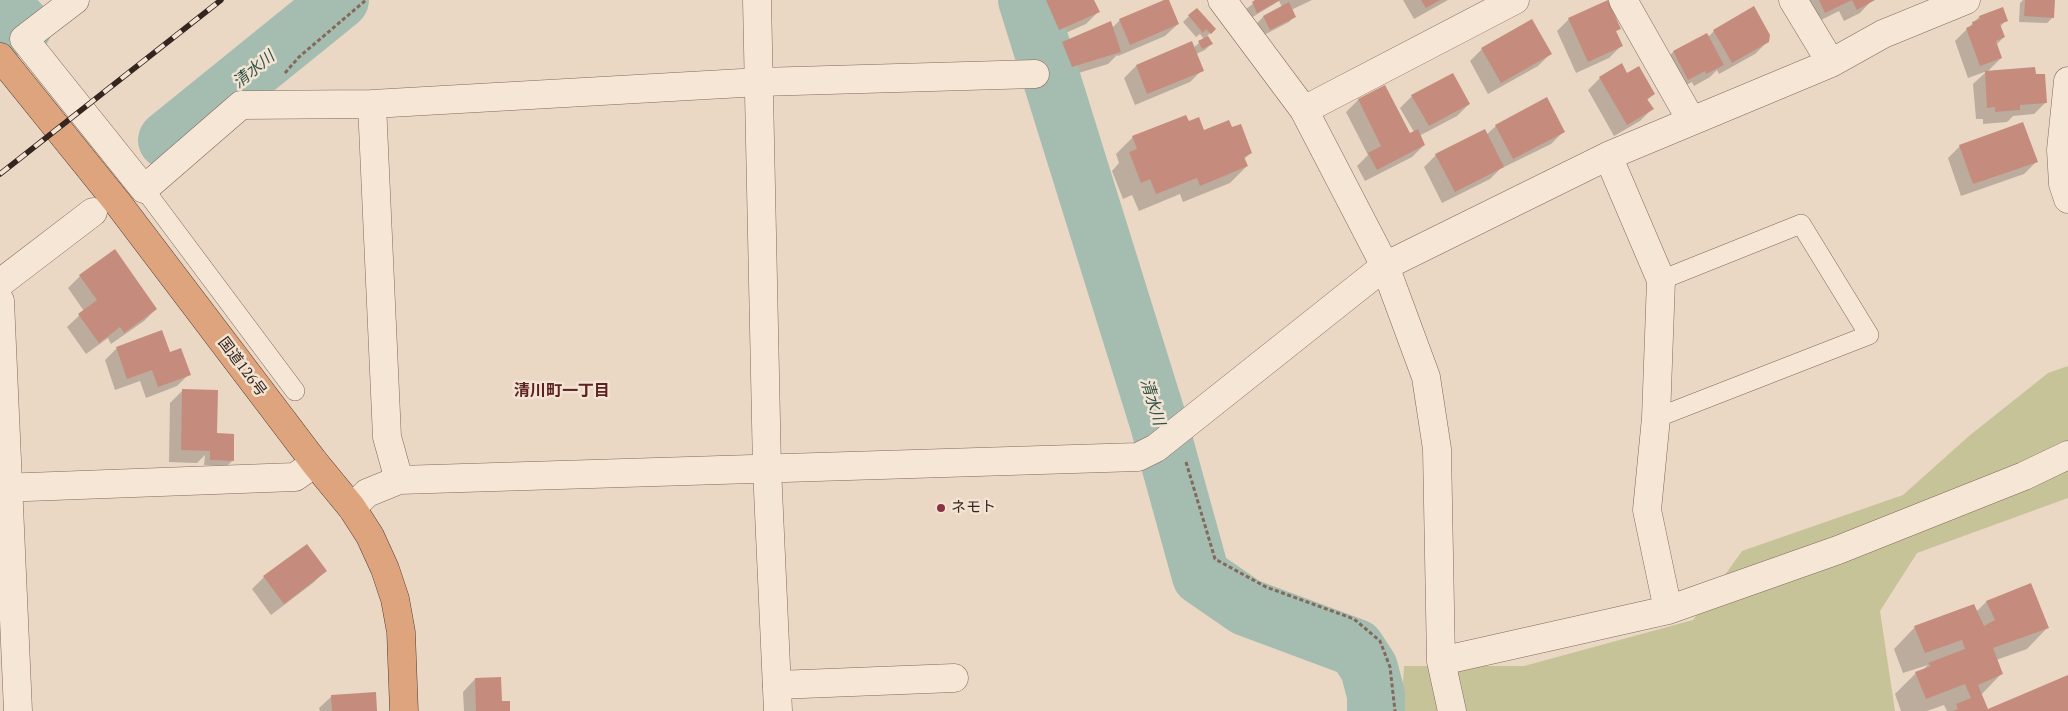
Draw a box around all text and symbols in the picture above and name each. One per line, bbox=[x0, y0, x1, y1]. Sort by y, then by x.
water label: 清水川 bbox=[229, 47, 279, 93]
street label: 国道126号 bbox=[214, 334, 270, 400]
water label: 清水川 bbox=[1136, 376, 1168, 428]
district label: 清川町一丁目 bbox=[514, 381, 610, 401]
place label: ネモト bbox=[951, 499, 996, 517]
marker: ネモト bbox=[935, 502, 947, 514]

